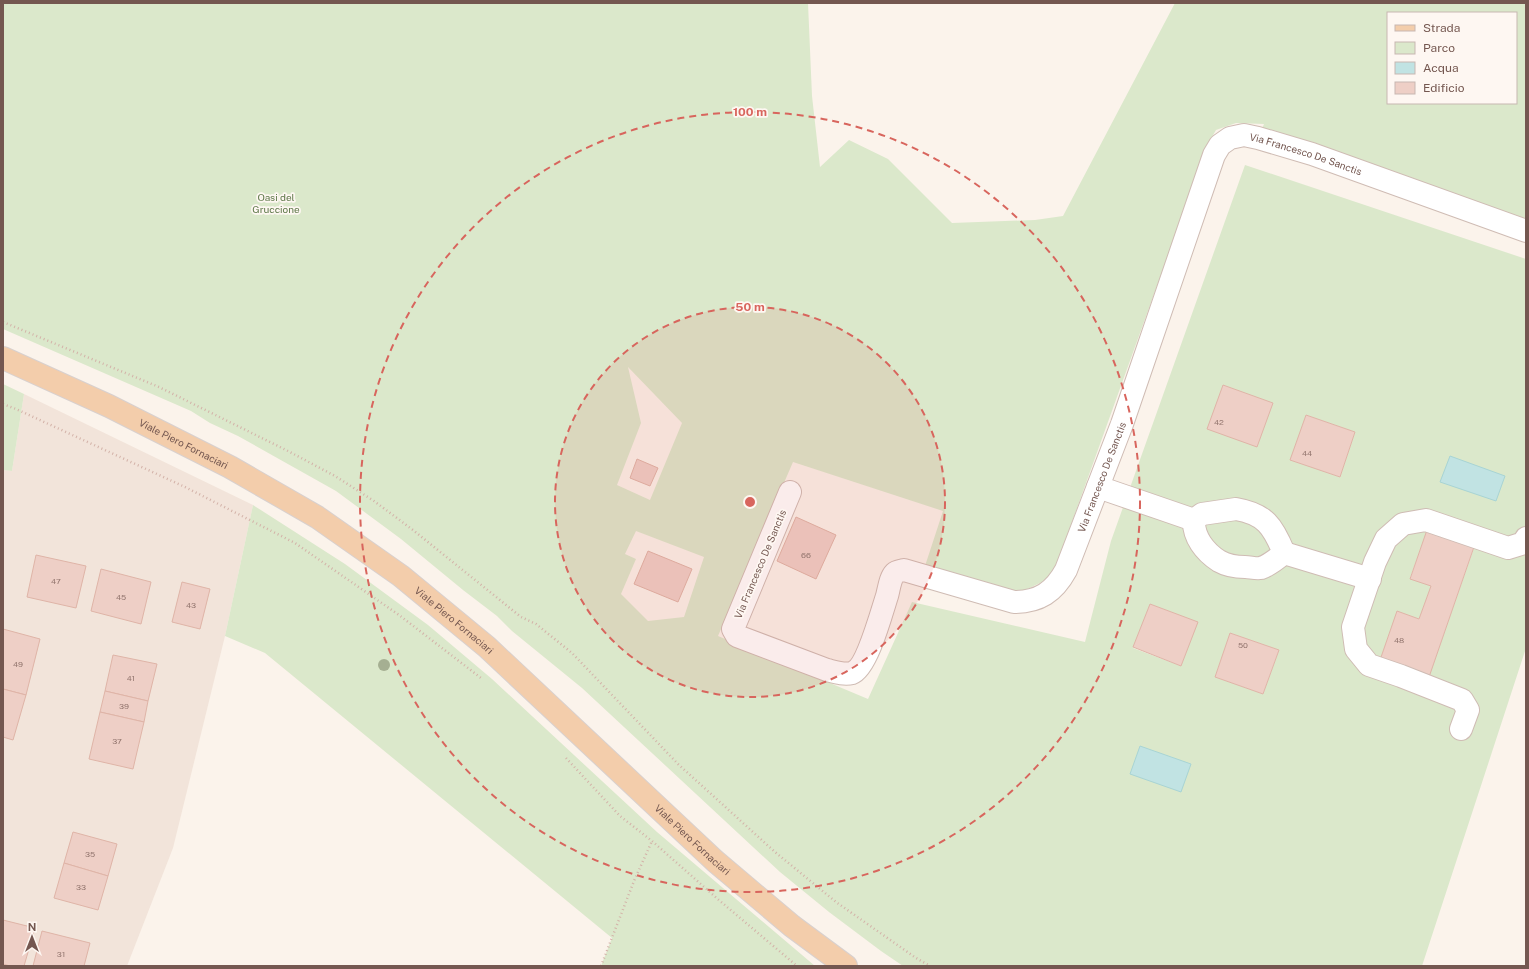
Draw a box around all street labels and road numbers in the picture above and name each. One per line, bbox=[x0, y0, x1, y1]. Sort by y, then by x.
street label: Via Francesco De Sanctis bbox=[1249, 130, 1364, 177]
street label: Viale Piero Fornaciari bbox=[137, 416, 230, 471]
street label: Via Francesco De Sanctis bbox=[1075, 420, 1128, 534]
street label: Via Francesco De Sanctis bbox=[732, 508, 788, 620]
street label: Viale Piero Fornaciari bbox=[413, 584, 496, 656]
street label: Viale Piero Fornaciari bbox=[652, 802, 733, 877]

